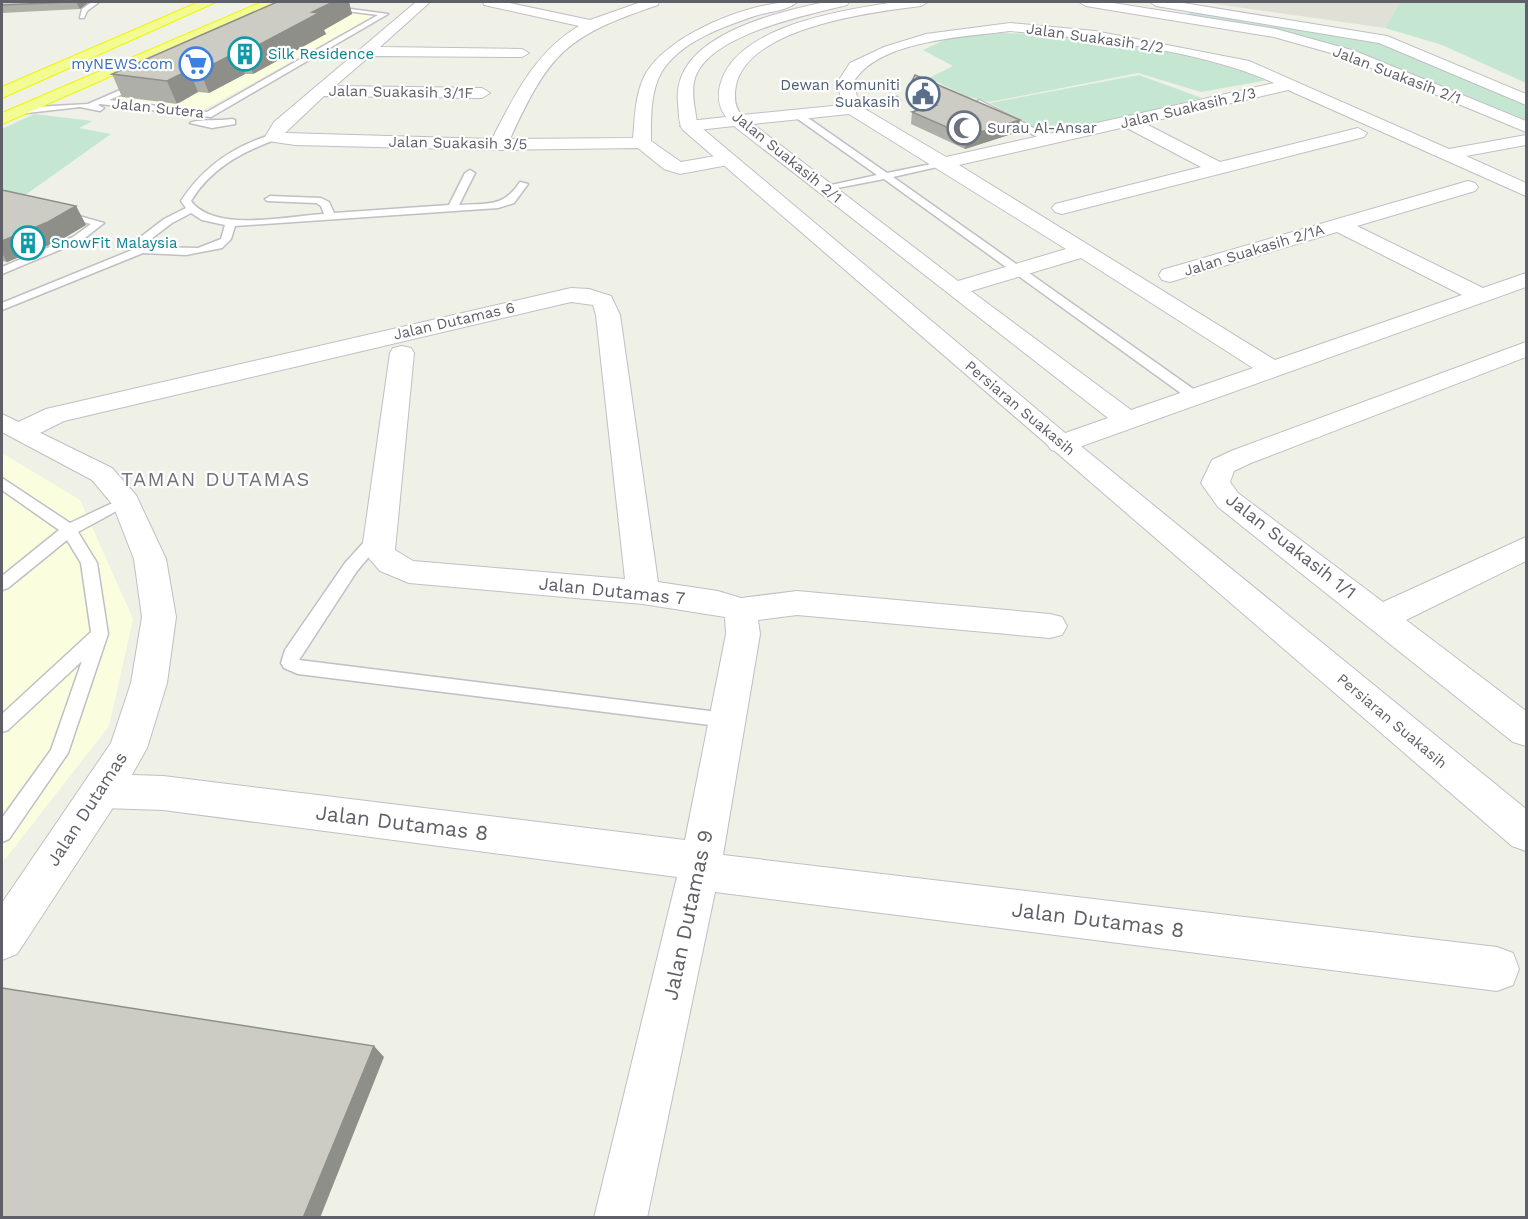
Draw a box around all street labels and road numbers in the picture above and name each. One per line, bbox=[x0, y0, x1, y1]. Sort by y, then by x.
street label: Jalan Suakasih 2/2 bbox=[1025, 19, 1165, 57]
street label: Jalan Suakasih 2/1 bbox=[1330, 42, 1464, 108]
street label: Jalan Suakasih 3/1F bbox=[328, 82, 474, 102]
street label: Jalan Suakasih 2/3 bbox=[1118, 84, 1258, 132]
street label: Jalan Sutera bbox=[111, 94, 205, 122]
street label: Jalan Suakasih 2/1 bbox=[729, 107, 845, 207]
street label: Jalan Suakasih 3/5 bbox=[389, 133, 527, 153]
street label: Jalan Suakasih 2/1A bbox=[1182, 220, 1326, 280]
street label: Jalan Dutamas 6 bbox=[392, 298, 516, 344]
street label: Persiaran Suakasih bbox=[961, 357, 1079, 459]
street label: Jalan Suakasih 1/1 bbox=[1222, 488, 1360, 603]
street label: Jalan Dutamas 7 bbox=[538, 572, 686, 609]
street label: Persiaran Suakasih bbox=[1333, 670, 1451, 772]
street label: Jalan Dutamas bbox=[42, 748, 131, 870]
street label: Jalan Dutamas 8 bbox=[314, 800, 490, 845]
street label: Jalan Dutamas 9 bbox=[657, 827, 718, 1002]
street label: Jalan Dutamas 8 bbox=[1010, 897, 1186, 942]

